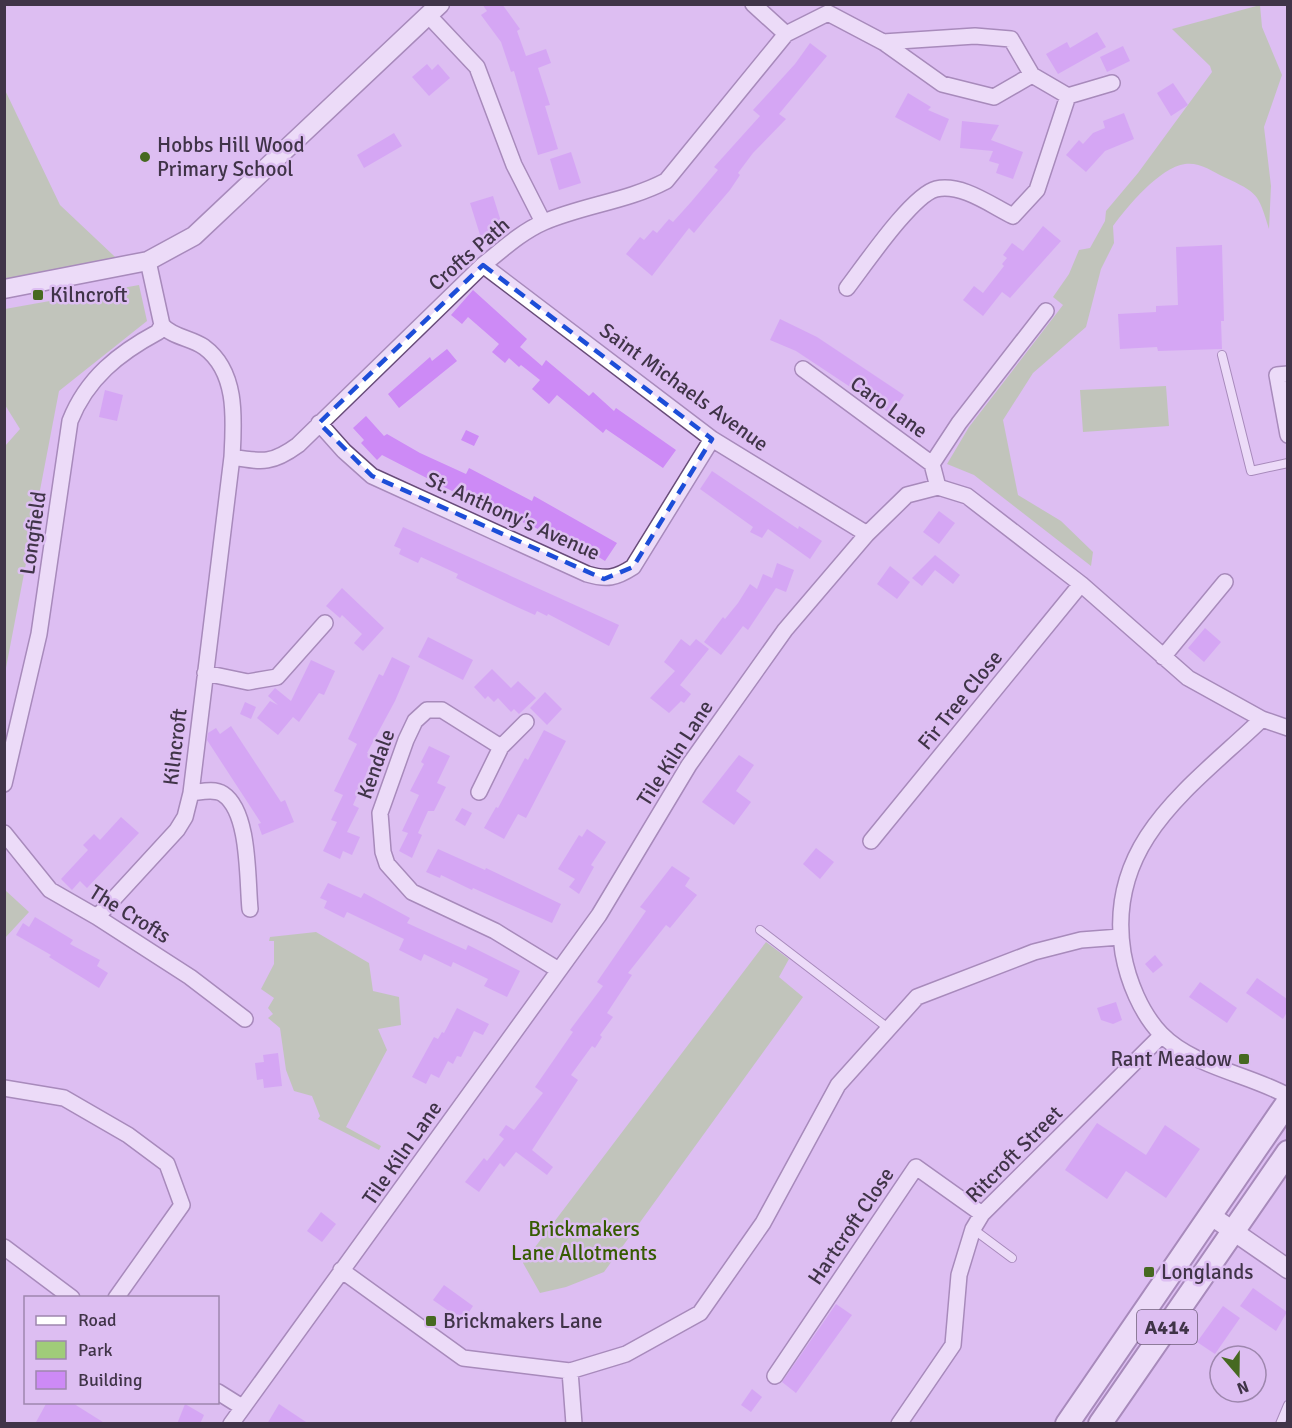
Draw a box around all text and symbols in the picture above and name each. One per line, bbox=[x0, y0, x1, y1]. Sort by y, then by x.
place label: Hobbs Hill Wood Primary School bbox=[157, 132, 305, 182]
marker: Hobbs Hill Wood Primary School bbox=[138, 150, 152, 164]
street label: Crofts Path bbox=[423, 212, 515, 296]
place label: Kilncroft bbox=[50, 282, 128, 308]
marker: Kilncroft bbox=[31, 288, 45, 302]
street label: Saint Michaels Avenue bbox=[595, 317, 773, 457]
street label: Caro Lane bbox=[845, 370, 933, 444]
street label: St. Anthony's Avenue bbox=[422, 466, 604, 566]
street label: Longfield bbox=[14, 490, 52, 576]
street label: Fir Tree Close bbox=[912, 645, 1008, 755]
street label: Tile Kiln Lane bbox=[631, 695, 719, 811]
street label: Kilncroft bbox=[157, 707, 193, 787]
street label: Kendale bbox=[351, 726, 401, 802]
street label: The Crofts bbox=[85, 879, 175, 949]
place label: Rant Meadow bbox=[1110, 1046, 1232, 1072]
marker: Rant Meadow bbox=[1237, 1052, 1251, 1066]
street label: Tile Kiln Lane bbox=[357, 1096, 447, 1210]
street label: Ritcroft Street bbox=[960, 1100, 1068, 1208]
street label: Hartcroft Close bbox=[802, 1162, 900, 1290]
park label: Brickmakers Lane Allotments bbox=[511, 1216, 657, 1266]
place label: Longlands bbox=[1161, 1259, 1254, 1285]
marker: Longlands bbox=[1142, 1265, 1156, 1279]
legend bbox=[24, 1296, 219, 1404]
place label: Brickmakers Lane bbox=[443, 1308, 603, 1334]
text: Road bbox=[78, 1309, 117, 1331]
road number: A414 bbox=[1137, 1310, 1197, 1344]
marker: Brickmakers Lane bbox=[424, 1314, 438, 1328]
text: Park bbox=[78, 1339, 113, 1361]
north arrow bbox=[1208, 1344, 1268, 1404]
text: Building bbox=[78, 1369, 142, 1391]
text: N bbox=[1234, 1376, 1251, 1398]

